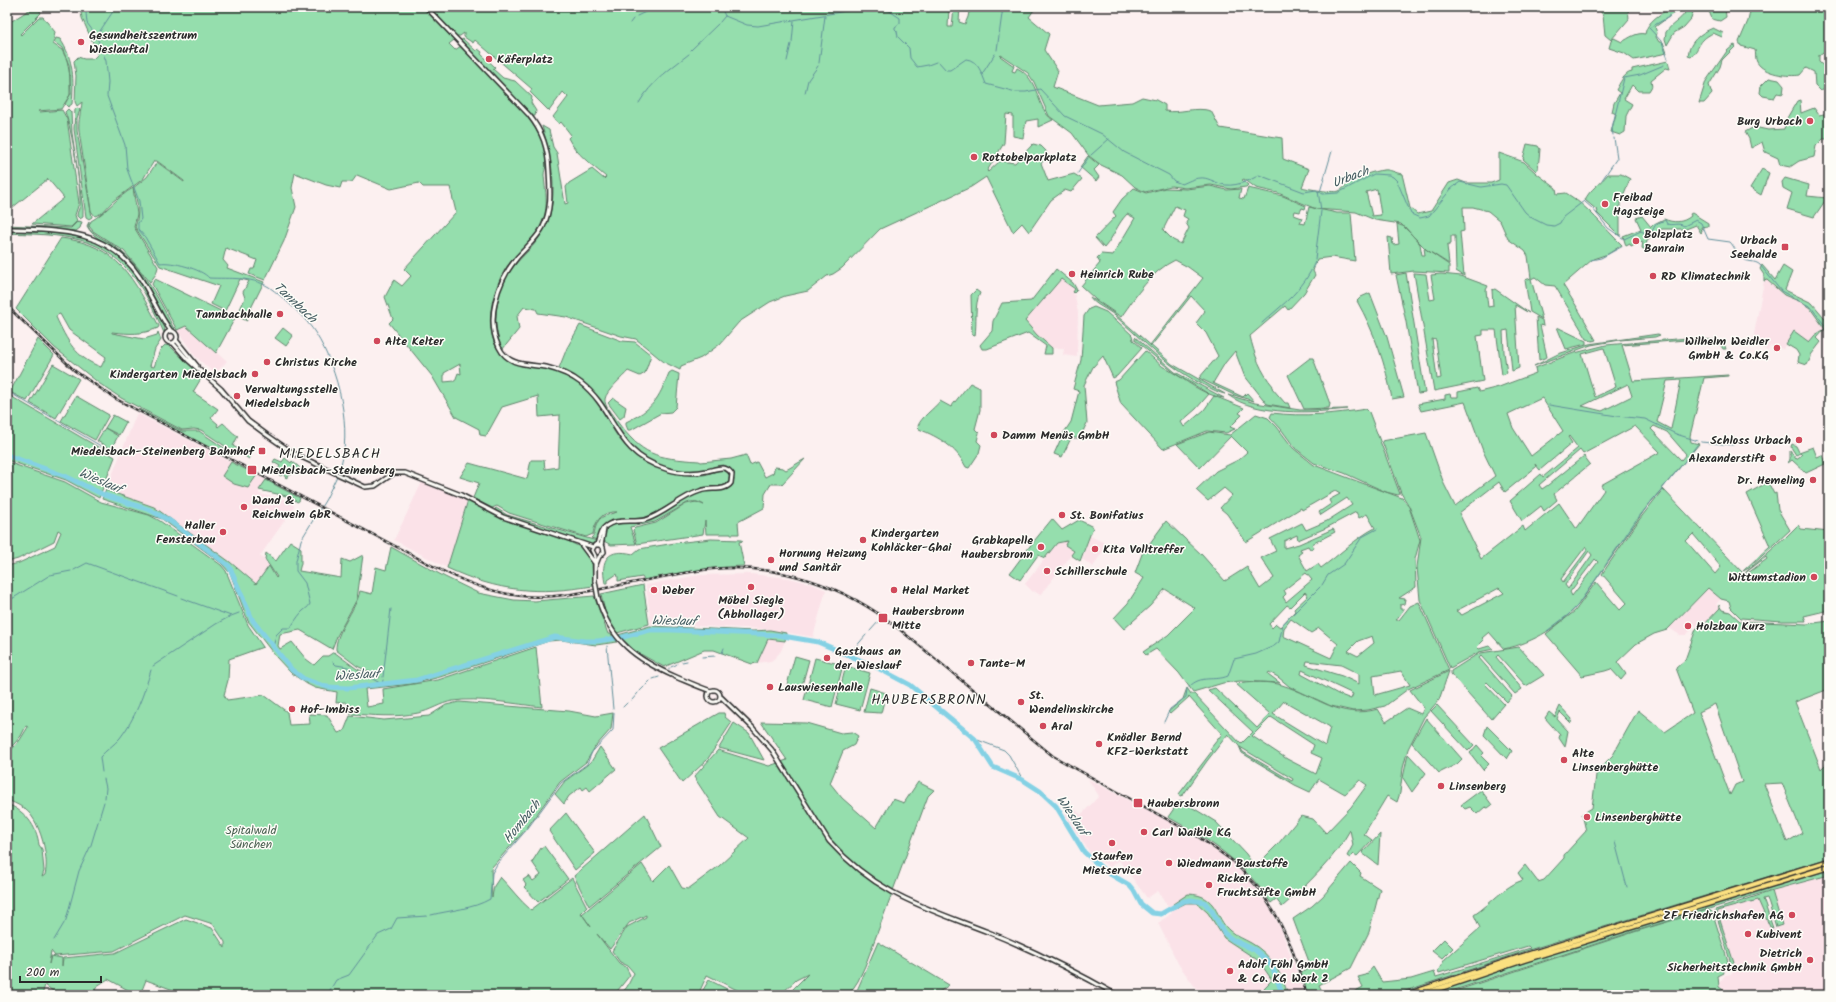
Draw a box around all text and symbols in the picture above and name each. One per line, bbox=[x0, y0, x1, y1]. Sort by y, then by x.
place label: Gesundheitszentrum Wieslauftal bbox=[89, 26, 197, 59]
marker: Gesundheitszentrum Wieslauftal bbox=[76, 37, 86, 47]
place label: Käferplatz bbox=[497, 50, 553, 69]
marker: Käferplatz bbox=[484, 54, 494, 64]
place label: Burg Urbach bbox=[1737, 112, 1802, 131]
marker: Burg Urbach bbox=[1805, 116, 1815, 126]
place label: Rottobelparkplatz bbox=[982, 148, 1077, 167]
marker: Rottobelparkplatz bbox=[969, 152, 979, 162]
water label: Urbach bbox=[1329, 160, 1373, 194]
place label: Freibad Hagsteige bbox=[1613, 188, 1664, 221]
marker: Freibad Hagsteige bbox=[1600, 199, 1610, 209]
place label: Bolzplatz Banrain bbox=[1644, 225, 1693, 258]
place label: Urbach Seehalde bbox=[1730, 231, 1777, 264]
marker: Bolzplatz Banrain bbox=[1631, 236, 1641, 246]
marker: Urbach Seehalde bbox=[1780, 242, 1790, 252]
place label: Heinrich Rube bbox=[1080, 265, 1154, 284]
place label: RD Klimatechnik bbox=[1661, 267, 1751, 286]
marker: Heinrich Rube bbox=[1067, 269, 1077, 279]
marker: RD Klimatechnik bbox=[1648, 271, 1658, 281]
water label: Tannbach bbox=[269, 277, 322, 329]
place label: Tannbachhalle bbox=[195, 305, 272, 324]
marker: Tannbachhalle bbox=[275, 309, 285, 319]
place label: Alte Kelter bbox=[385, 332, 444, 351]
place label: Wilhelm Weidler GmbH & Co.KG bbox=[1685, 332, 1770, 365]
marker: Alte Kelter bbox=[372, 336, 382, 346]
marker: Wilhelm Weidler GmbH & Co.KG bbox=[1772, 343, 1782, 353]
place label: Christus Kirche bbox=[275, 353, 357, 372]
marker: Christus Kirche bbox=[262, 357, 272, 367]
place label: Kindergarten Miedelsbach bbox=[110, 365, 247, 384]
marker: Kindergarten Miedelsbach bbox=[250, 369, 260, 379]
place label: Verwaltungsstelle Miedelsbach bbox=[245, 380, 338, 413]
marker: Verwaltungsstelle Miedelsbach bbox=[232, 391, 242, 401]
place label: Damm Menüs GmbH bbox=[1002, 426, 1110, 445]
marker: Damm Menüs GmbH bbox=[989, 430, 999, 440]
place label: Schloss Urbach bbox=[1710, 431, 1791, 450]
marker: Schloss Urbach bbox=[1794, 435, 1804, 445]
place label: Miedelsbach-Steinenberg Bahnhof bbox=[71, 442, 256, 461]
district label: MIEDELSBACH bbox=[279, 443, 381, 465]
marker: Miedelsbach-Steinenberg Bahnhof bbox=[257, 446, 267, 456]
place label: Alexanderstift bbox=[1688, 449, 1766, 468]
marker: Alexanderstift bbox=[1768, 453, 1778, 463]
place label: Miedelsbach-Steinenberg bbox=[261, 461, 395, 480]
water label: Wieslauf bbox=[76, 463, 129, 501]
marker: Miedelsbach-Steinenberg bbox=[246, 464, 258, 476]
place label: Dr. Hemeling bbox=[1737, 471, 1805, 490]
marker: Dr. Hemeling bbox=[1808, 475, 1818, 485]
place label: Wand & Reichwein GbR bbox=[252, 491, 331, 524]
marker: Wand & Reichwein GbR bbox=[239, 502, 249, 512]
place label: St. Bonifatius bbox=[1070, 506, 1144, 525]
marker: St. Bonifatius bbox=[1057, 510, 1067, 520]
place label: Haller Fensterbau bbox=[156, 516, 216, 549]
place label: Kindergarten Kohläcker-Ghai bbox=[871, 524, 952, 557]
marker: Haller Fensterbau bbox=[218, 527, 228, 537]
place label: Grabkapelle Haubersbronn bbox=[961, 531, 1033, 564]
marker: Kindergarten Kohläcker-Ghai bbox=[858, 535, 868, 545]
place label: Kita Volltreffer bbox=[1103, 540, 1185, 559]
marker: Grabkapelle Haubersbronn bbox=[1036, 542, 1046, 552]
place label: Hornung Heizung und Sanitär bbox=[779, 544, 867, 577]
marker: Kita Volltreffer bbox=[1090, 544, 1100, 554]
marker: Hornung Heizung und Sanitär bbox=[766, 555, 776, 565]
place label: Schillerschule bbox=[1055, 562, 1127, 581]
marker: Schillerschule bbox=[1042, 566, 1052, 576]
place label: Wittumstadion bbox=[1728, 568, 1806, 587]
marker: Wittumstadion bbox=[1809, 572, 1819, 582]
place label: Weber bbox=[662, 581, 695, 600]
place label: Helal Market bbox=[902, 581, 970, 600]
marker: Möbel Siegle (Abhollager) bbox=[746, 582, 756, 592]
marker: Weber bbox=[649, 585, 659, 595]
marker: Helal Market bbox=[889, 585, 899, 595]
place label: Möbel Siegle (Abhollager) bbox=[717, 591, 785, 624]
place label: Haubersbronn Mitte bbox=[892, 602, 965, 635]
water label: Wieslauf bbox=[651, 611, 701, 632]
marker: Haubersbronn Mitte bbox=[877, 612, 889, 624]
place label: Holzbau Kurz bbox=[1696, 617, 1765, 636]
marker: Holzbau Kurz bbox=[1683, 621, 1693, 631]
place label: Gasthaus an der Wieslauf bbox=[835, 642, 902, 675]
marker: Gasthaus an der Wieslauf bbox=[822, 653, 832, 663]
place label: Tante-M bbox=[979, 654, 1026, 673]
marker: Tante-M bbox=[966, 658, 976, 668]
water label: Wieslauf bbox=[334, 663, 384, 688]
place label: Lauswiesenhalle bbox=[778, 678, 863, 697]
marker: Lauswiesenhalle bbox=[765, 682, 775, 692]
place label: St. Wendelinskirche bbox=[1029, 686, 1114, 719]
district label: HAUBERSBRONN bbox=[871, 689, 987, 711]
marker: St. Wendelinskirche bbox=[1016, 697, 1026, 707]
place label: Hof-Imbiss bbox=[300, 700, 360, 719]
marker: Hof-Imbiss bbox=[287, 704, 297, 714]
place label: Aral bbox=[1051, 717, 1073, 736]
marker: Aral bbox=[1038, 721, 1048, 731]
place label: Knödler Bernd KFZ-Werkstatt bbox=[1107, 728, 1189, 761]
marker: Knödler Bernd KFZ-Werkstatt bbox=[1094, 739, 1104, 749]
place label: Alte Linsenberghütte bbox=[1572, 744, 1659, 777]
marker: Alte Linsenberghütte bbox=[1559, 755, 1569, 765]
place label: Linsenberg bbox=[1449, 777, 1506, 796]
marker: Linsenberg bbox=[1436, 781, 1446, 791]
water label: Wieslauf bbox=[1050, 791, 1095, 844]
place label: Haubersbronn bbox=[1147, 794, 1220, 813]
water label: Hombach bbox=[498, 795, 547, 848]
marker: Haubersbronn bbox=[1132, 797, 1144, 809]
place label: Linsenberghütte bbox=[1595, 808, 1682, 827]
marker: Linsenberghütte bbox=[1582, 812, 1592, 822]
park label: Spitalwald Sünchen bbox=[226, 821, 277, 854]
place label: Carl Waible KG bbox=[1152, 823, 1231, 842]
marker: Carl Waible KG bbox=[1139, 827, 1149, 837]
marker: Staufen Mietservice bbox=[1107, 838, 1117, 848]
place label: Staufen Mietservice bbox=[1082, 847, 1142, 880]
place label: Wiedmann Baustoffe bbox=[1177, 854, 1288, 873]
marker: Wiedmann Baustoffe bbox=[1164, 858, 1174, 868]
place label: Ricker Fruchtsäfte GmbH bbox=[1217, 869, 1316, 902]
marker: Ricker Fruchtsäfte GmbH bbox=[1204, 880, 1214, 890]
place label: ZF Friedrichshafen AG bbox=[1663, 906, 1784, 925]
marker: ZF Friedrichshafen AG bbox=[1787, 910, 1797, 920]
place label: Kubivent bbox=[1756, 925, 1803, 944]
marker: Kubivent bbox=[1743, 929, 1753, 939]
place label: Dietrich Sicherheitstechnik GmbH bbox=[1667, 944, 1802, 977]
place label: Adolf Föhl GmbH & Co. KG Werk 2 bbox=[1238, 955, 1329, 988]
marker: Dietrich Sicherheitstechnik GmbH bbox=[1805, 955, 1815, 965]
scale bar bbox=[20, 958, 101, 984]
text: 200 m bbox=[26, 963, 60, 982]
marker: Adolf Föhl GmbH & Co. KG Werk 2 bbox=[1225, 966, 1235, 976]

